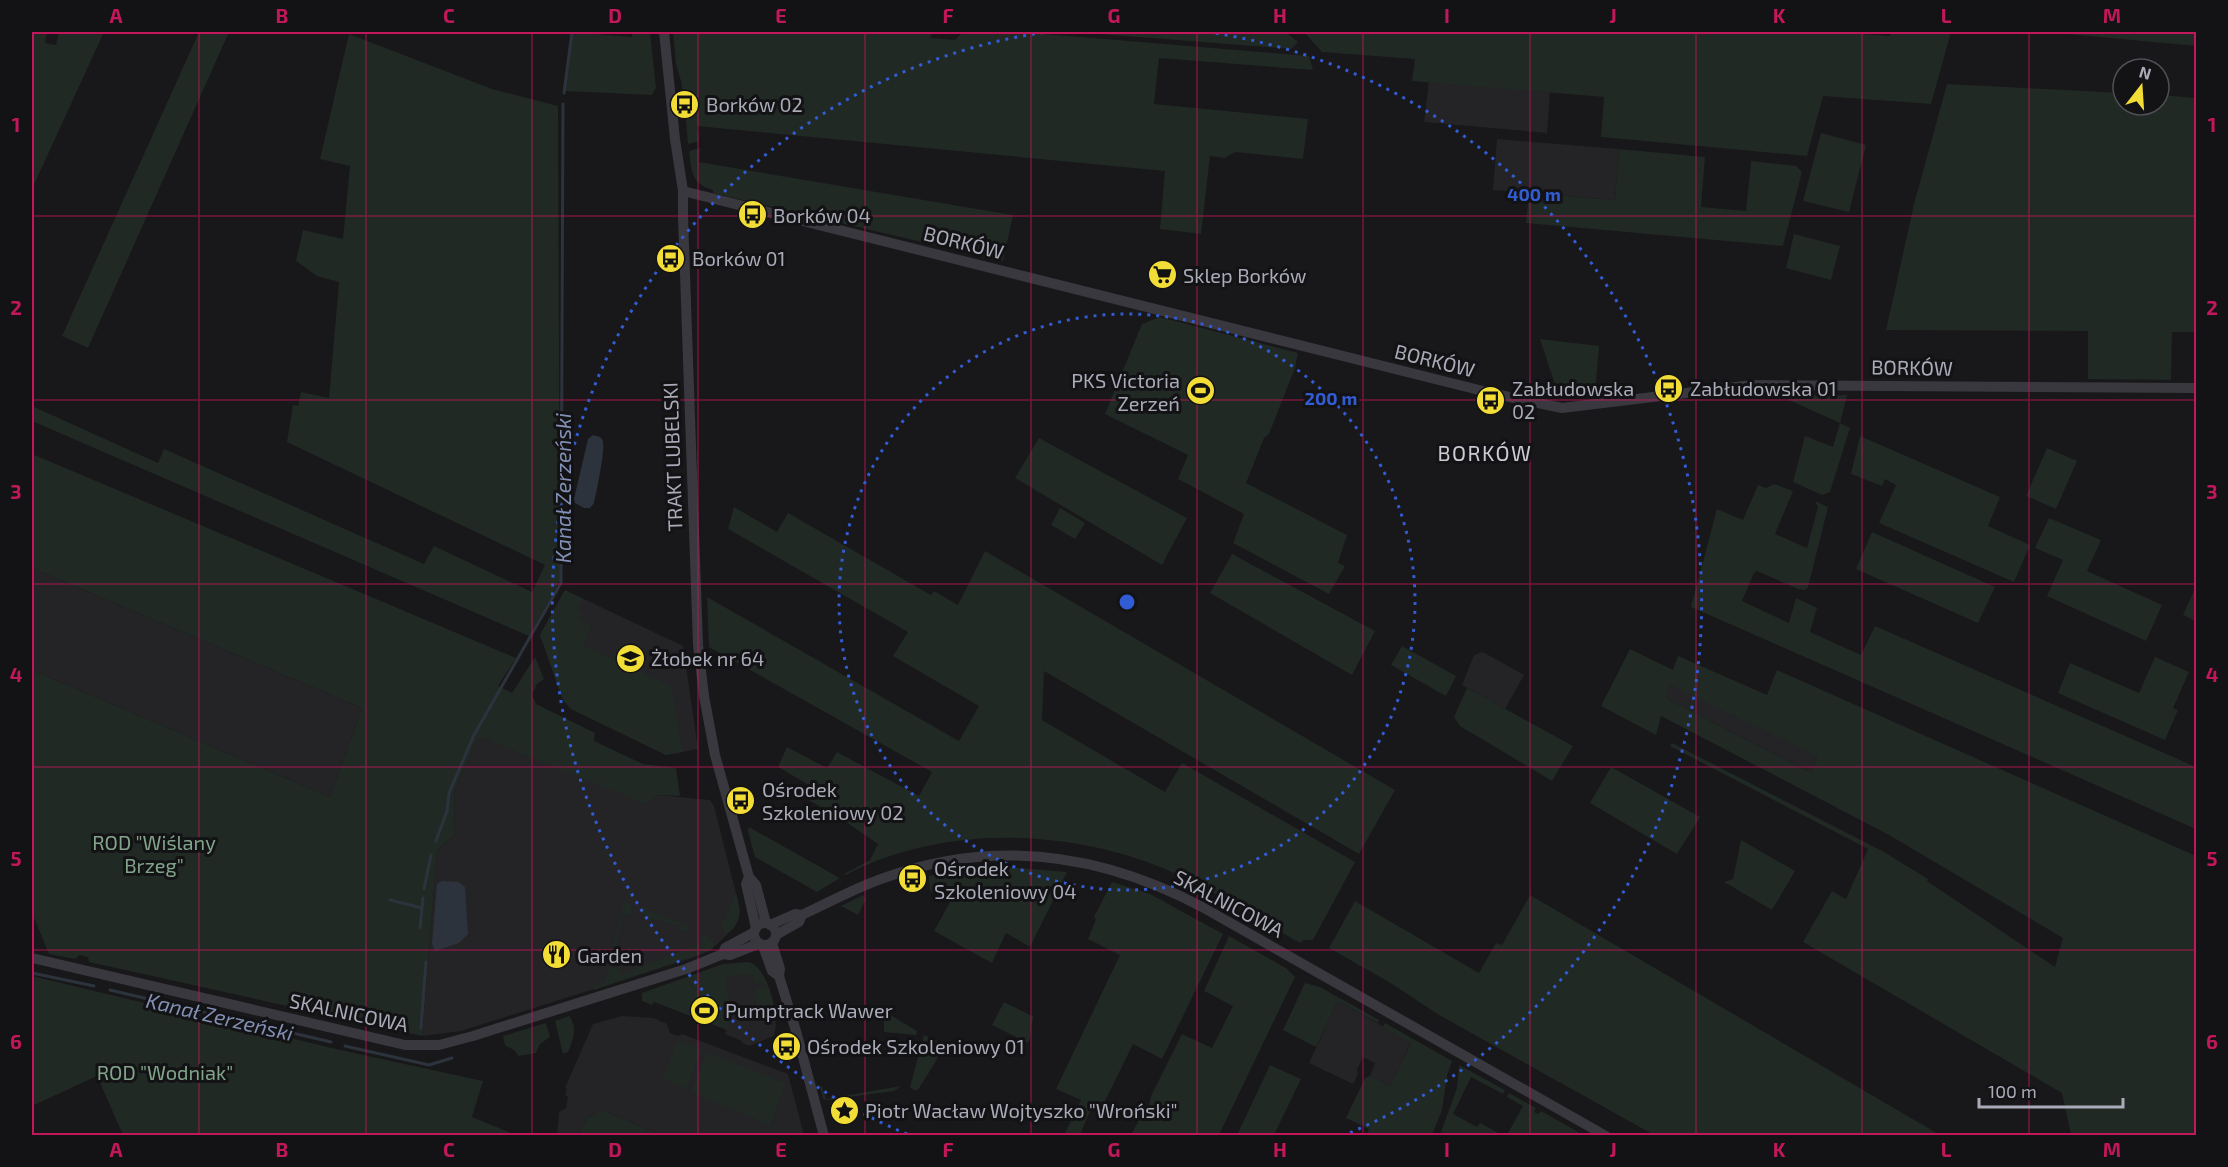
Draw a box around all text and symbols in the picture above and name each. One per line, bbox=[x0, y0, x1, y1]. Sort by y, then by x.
text: A bbox=[109, 3, 123, 27]
text: B bbox=[276, 3, 288, 27]
text: C bbox=[443, 3, 455, 27]
text: D bbox=[608, 3, 622, 27]
text: E bbox=[775, 3, 787, 27]
text: F bbox=[942, 3, 954, 27]
text: G bbox=[1108, 3, 1120, 27]
text: H bbox=[1273, 3, 1287, 27]
text: I bbox=[1444, 3, 1450, 27]
text: J bbox=[1609, 3, 1617, 27]
text: K bbox=[1773, 3, 1786, 27]
text: L bbox=[1941, 3, 1952, 27]
text: M bbox=[2103, 3, 2121, 27]
north arrow bbox=[2111, 57, 2171, 117]
text: N bbox=[2137, 61, 2154, 83]
bus stop icon: Borków 02 bbox=[669, 88, 701, 120]
place label: Borków 02 bbox=[706, 92, 803, 116]
text: 1 bbox=[12, 112, 20, 136]
text: 1 bbox=[2208, 112, 2216, 136]
text: 400 m bbox=[1507, 183, 1561, 205]
bus stop icon: Borków 04 bbox=[736, 199, 768, 231]
place label: Borków 04 bbox=[773, 203, 871, 227]
street label: BORKÓW bbox=[921, 220, 1007, 264]
bus stop icon: Borków 01 bbox=[655, 242, 687, 274]
place label: Borków 01 bbox=[692, 246, 786, 270]
supermarket icon: Sklep Borków bbox=[1146, 259, 1178, 291]
place label: Sklep Borków bbox=[1183, 263, 1307, 287]
text: 2 bbox=[10, 295, 22, 319]
text: 2 bbox=[2206, 295, 2218, 319]
street label: BORKÓW bbox=[1392, 338, 1478, 382]
street label: BORKÓW bbox=[1871, 354, 1953, 380]
place label: PKS Victoria Zerzeń bbox=[1071, 368, 1180, 415]
bus stop icon: Zabłudowska 01 bbox=[1653, 372, 1685, 404]
sports icon: PKS Victoria Zerzeń bbox=[1185, 375, 1217, 407]
place label: Zabłudowska 02 bbox=[1512, 376, 1634, 423]
place label: Zabłudowska 01 bbox=[1690, 376, 1837, 400]
street label: TRAKT LUBELSKI bbox=[657, 382, 687, 532]
bus stop icon: Zabłudowska 02 bbox=[1475, 384, 1507, 416]
text: 200 m bbox=[1305, 387, 1357, 409]
water label: Kanał Zerzeński bbox=[550, 413, 575, 563]
district label: BORKÓW bbox=[1438, 440, 1532, 465]
text: 3 bbox=[10, 479, 22, 503]
text: 3 bbox=[2206, 479, 2218, 503]
centre of rings bbox=[1117, 592, 1137, 612]
school or university icon: Żłobek nr 64 bbox=[614, 642, 646, 674]
place label: Żłobek nr 64 bbox=[651, 646, 764, 670]
text: 4 bbox=[10, 662, 23, 686]
text: 4 bbox=[2206, 662, 2219, 686]
place label: Ośrodek Szkoleniowy 02 bbox=[762, 777, 904, 824]
bus stop icon: Ośrodek Szkoleniowy 02 bbox=[725, 784, 757, 816]
park label: ROD "Wiślany Brzeg" bbox=[92, 830, 216, 877]
text: 5 bbox=[10, 846, 22, 870]
text: 5 bbox=[2206, 846, 2218, 870]
place label: Ośrodek Szkoleniowy 04 bbox=[934, 856, 1077, 903]
bus stop icon: Ośrodek Szkoleniowy 04 bbox=[897, 863, 929, 895]
street label: SKALNICOWA bbox=[1170, 864, 1288, 942]
restaurant icon: Garden bbox=[540, 939, 572, 971]
place label: Garden bbox=[577, 943, 642, 967]
water label: Kanał Zerzeński bbox=[144, 987, 296, 1045]
street label: SKALNICOWA bbox=[288, 988, 411, 1036]
sports icon: Pumptrack Wawer bbox=[688, 994, 720, 1026]
place label: Pumptrack Wawer bbox=[725, 998, 893, 1022]
text: 6 bbox=[10, 1029, 22, 1053]
text: 6 bbox=[2206, 1029, 2218, 1053]
bus stop icon: Ośrodek Szkoleniowy 01 bbox=[770, 1030, 802, 1062]
place label: Ośrodek Szkoleniowy 01 bbox=[807, 1034, 1025, 1058]
park label: ROD "Wodniak" bbox=[97, 1060, 233, 1084]
scale bar bbox=[1979, 1071, 2123, 1109]
text: 100 m bbox=[1988, 1080, 2037, 1102]
place icon: Piotr Wacław Wojtyszko "Wroński" bbox=[828, 1094, 860, 1126]
place label: Piotr Wacław Wojtyszko "Wroński" bbox=[865, 1098, 1178, 1122]
text: A bbox=[109, 1137, 123, 1161]
text: B bbox=[276, 1137, 288, 1161]
text: C bbox=[443, 1137, 455, 1161]
text: D bbox=[608, 1137, 622, 1161]
text: E bbox=[775, 1137, 787, 1161]
text: F bbox=[942, 1137, 954, 1161]
text: G bbox=[1108, 1137, 1120, 1161]
text: H bbox=[1273, 1137, 1287, 1161]
text: I bbox=[1444, 1137, 1450, 1161]
text: J bbox=[1609, 1137, 1617, 1161]
text: K bbox=[1773, 1137, 1786, 1161]
text: L bbox=[1941, 1137, 1952, 1161]
text: M bbox=[2103, 1137, 2121, 1161]

